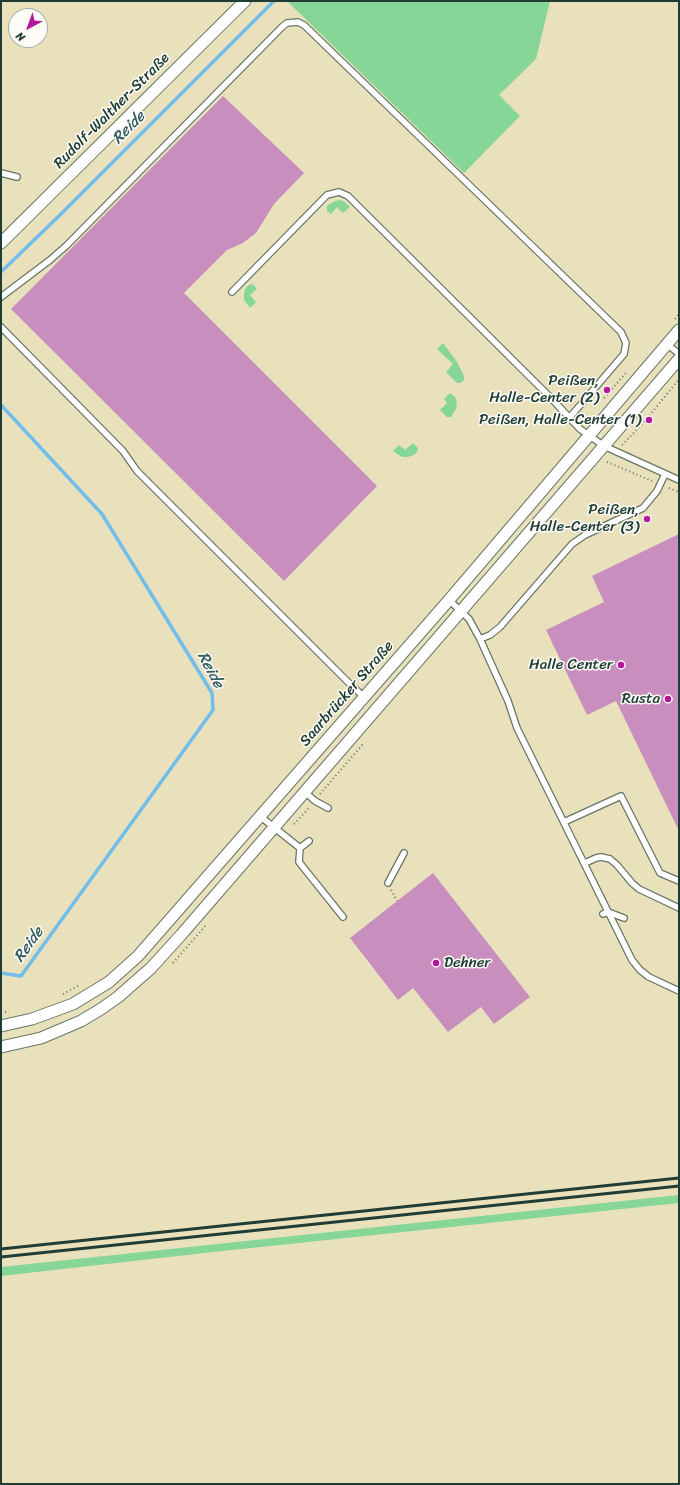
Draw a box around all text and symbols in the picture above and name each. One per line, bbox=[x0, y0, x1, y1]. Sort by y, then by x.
north arrow bbox=[8, 8, 48, 48]
text: N bbox=[11, 27, 30, 46]
street label: Rudolf-Walther-Straße bbox=[50, 49, 174, 173]
water label: Reide bbox=[109, 108, 149, 148]
place label: Peißen, Halle-Center (2) bbox=[489, 372, 599, 407]
marker: Peißen, Halle-Center (2) bbox=[602, 385, 612, 395]
place label: Peißen, Halle-Center (1) bbox=[479, 411, 641, 429]
marker: Peißen, Halle-Center (1) bbox=[644, 415, 654, 425]
place label: Peißen, Halle-Center (3) bbox=[530, 501, 639, 536]
marker: Peißen, Halle-Center (3) bbox=[642, 514, 652, 524]
street label: Saarbrücker Straße bbox=[296, 638, 398, 750]
water label: Reide bbox=[192, 648, 228, 692]
place label: Halle Center bbox=[529, 656, 613, 674]
marker: Halle Center bbox=[616, 660, 626, 670]
place label: Rusta bbox=[622, 690, 660, 708]
marker: Rusta bbox=[663, 694, 673, 704]
water label: Reide bbox=[10, 924, 48, 966]
place label: Dehner bbox=[444, 954, 490, 972]
marker: Dehner bbox=[431, 958, 441, 968]

